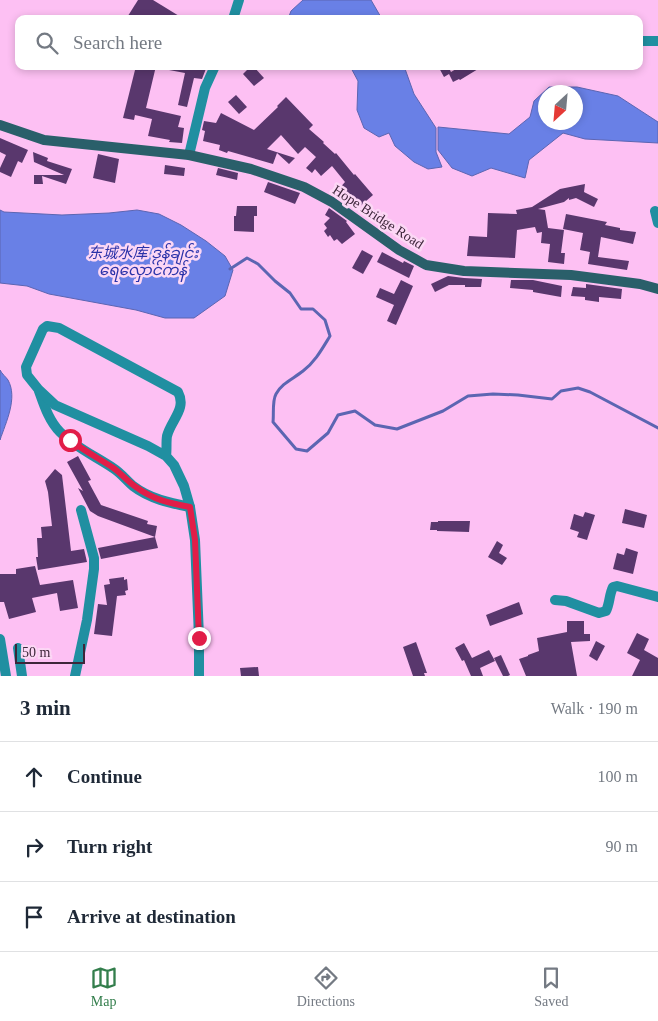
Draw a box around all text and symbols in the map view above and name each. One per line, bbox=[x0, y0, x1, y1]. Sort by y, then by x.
search box bbox=[15, 15, 643, 70]
icon: search bbox=[33, 29, 61, 57]
text: Search here bbox=[73, 32, 162, 53]
north arrow bbox=[538, 85, 583, 130]
street label: Hope Bridge Road bbox=[330, 182, 426, 252]
water label: 东城水库 ဒွန်ချင်း ရေလှောင်ကန် bbox=[88, 242, 199, 282]
route start bbox=[59, 429, 82, 452]
route end bbox=[188, 627, 211, 650]
scale bar bbox=[15, 641, 85, 664]
text: 50 m bbox=[22, 645, 50, 660]
text: 3 min bbox=[20, 696, 71, 720]
text: Walk · 190 m bbox=[551, 700, 638, 717]
icon: ahead bbox=[20, 763, 48, 791]
text: Continue bbox=[67, 766, 142, 787]
text: 100 m bbox=[598, 768, 638, 785]
icon: right bbox=[20, 833, 48, 861]
text: Turn right bbox=[67, 836, 152, 857]
text: 90 m bbox=[606, 838, 638, 855]
icon: arrive bbox=[20, 903, 48, 931]
text: Arrive at destination bbox=[67, 906, 236, 927]
tab: Map bbox=[90, 964, 118, 1010]
tab: Directions bbox=[297, 964, 355, 1010]
tab: Saved bbox=[534, 964, 568, 1010]

